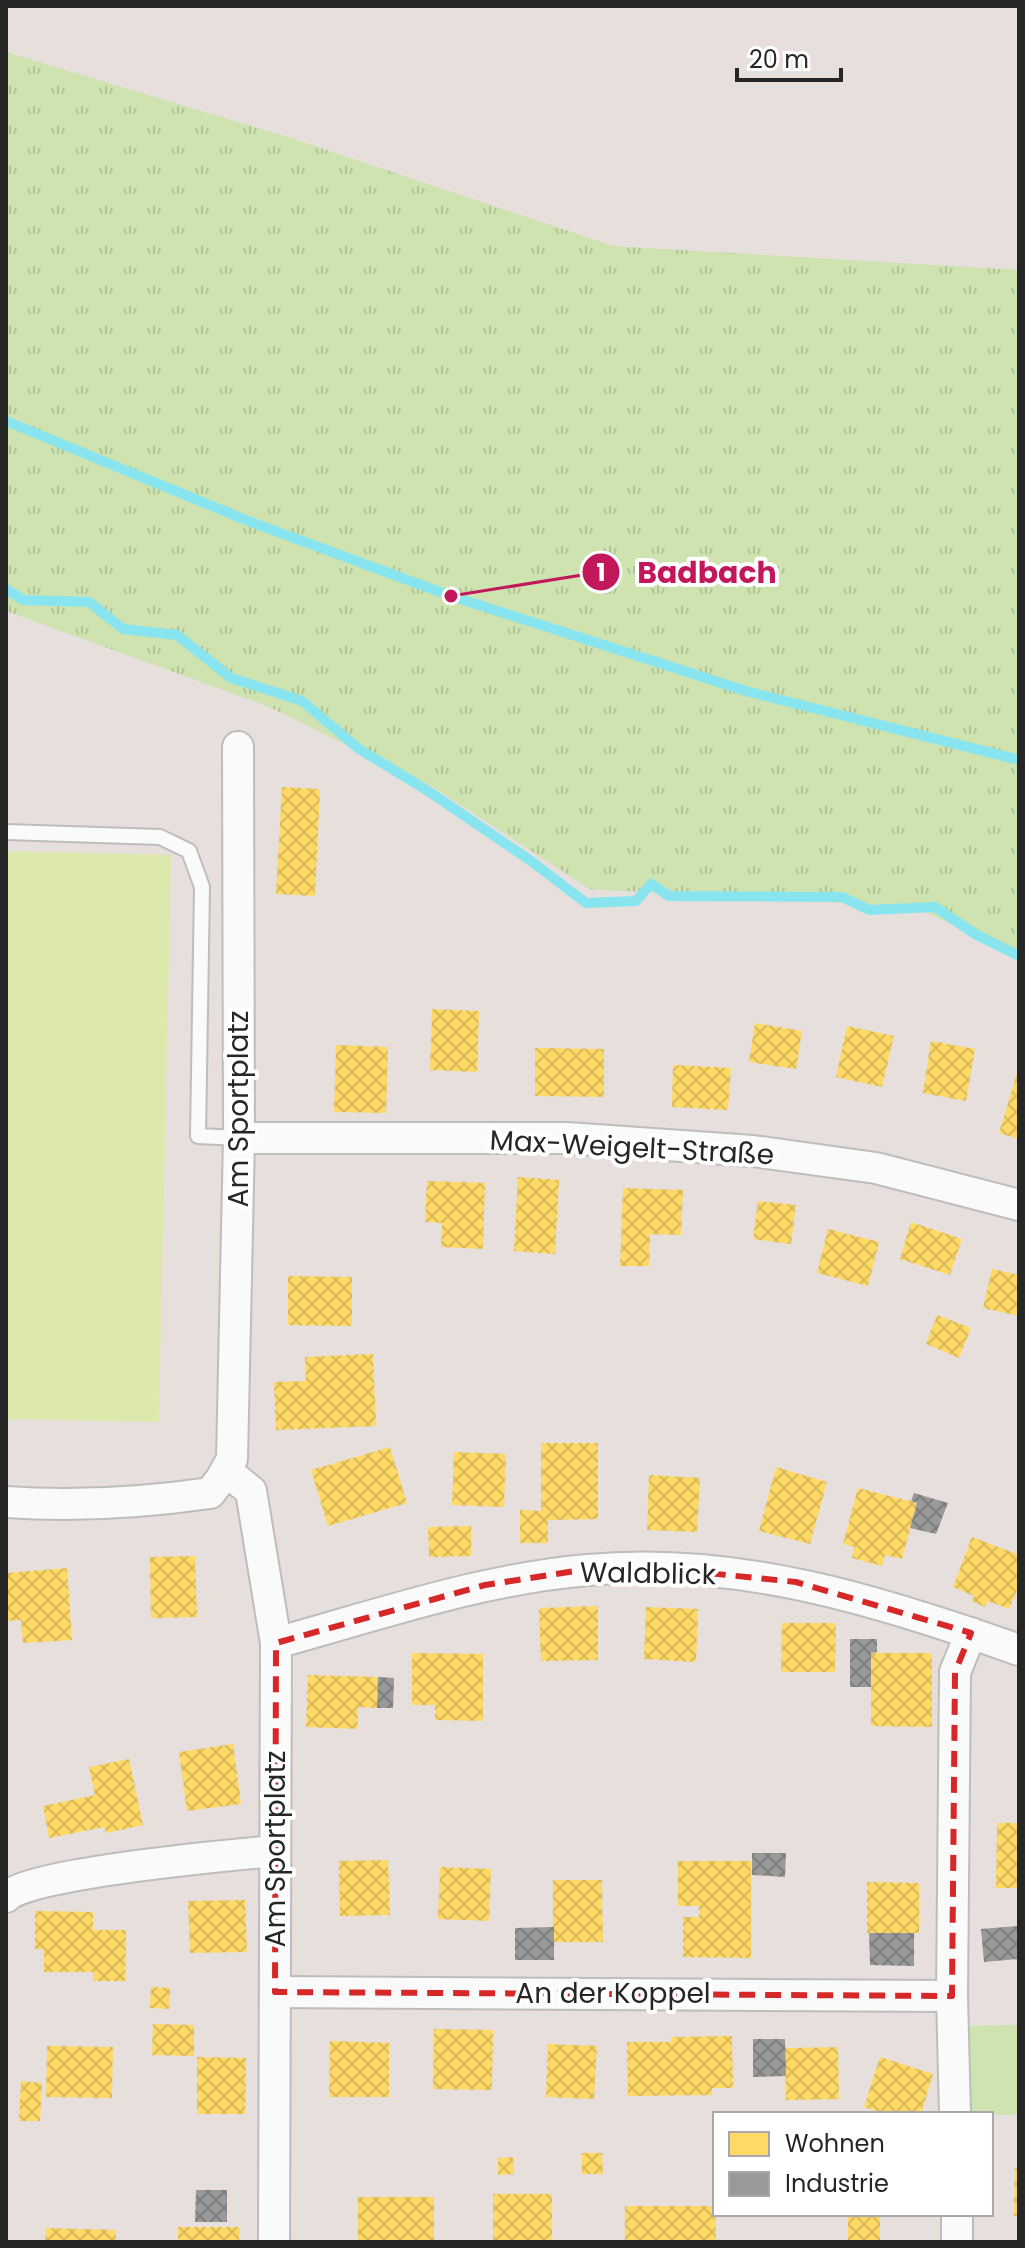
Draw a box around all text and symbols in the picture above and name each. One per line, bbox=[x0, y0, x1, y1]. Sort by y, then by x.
scale bar bbox=[737, 32, 841, 82]
text: 20 m bbox=[749, 43, 809, 76]
callout: Badbach bbox=[581, 545, 792, 599]
text: Badbach bbox=[637, 551, 777, 594]
text: 1 bbox=[596, 556, 606, 589]
street label: Am Sportplatz bbox=[219, 1011, 258, 1207]
street label: Max-Weigelt-Straße bbox=[489, 1121, 775, 1174]
street label: Waldblick bbox=[580, 1553, 717, 1594]
street label: Am Sportplatz bbox=[256, 1751, 295, 1947]
street label: An der Koppel bbox=[515, 1974, 711, 2013]
legend bbox=[713, 2112, 993, 2216]
text: Wohnen bbox=[785, 2127, 885, 2160]
text: Industrie bbox=[785, 2167, 889, 2200]

